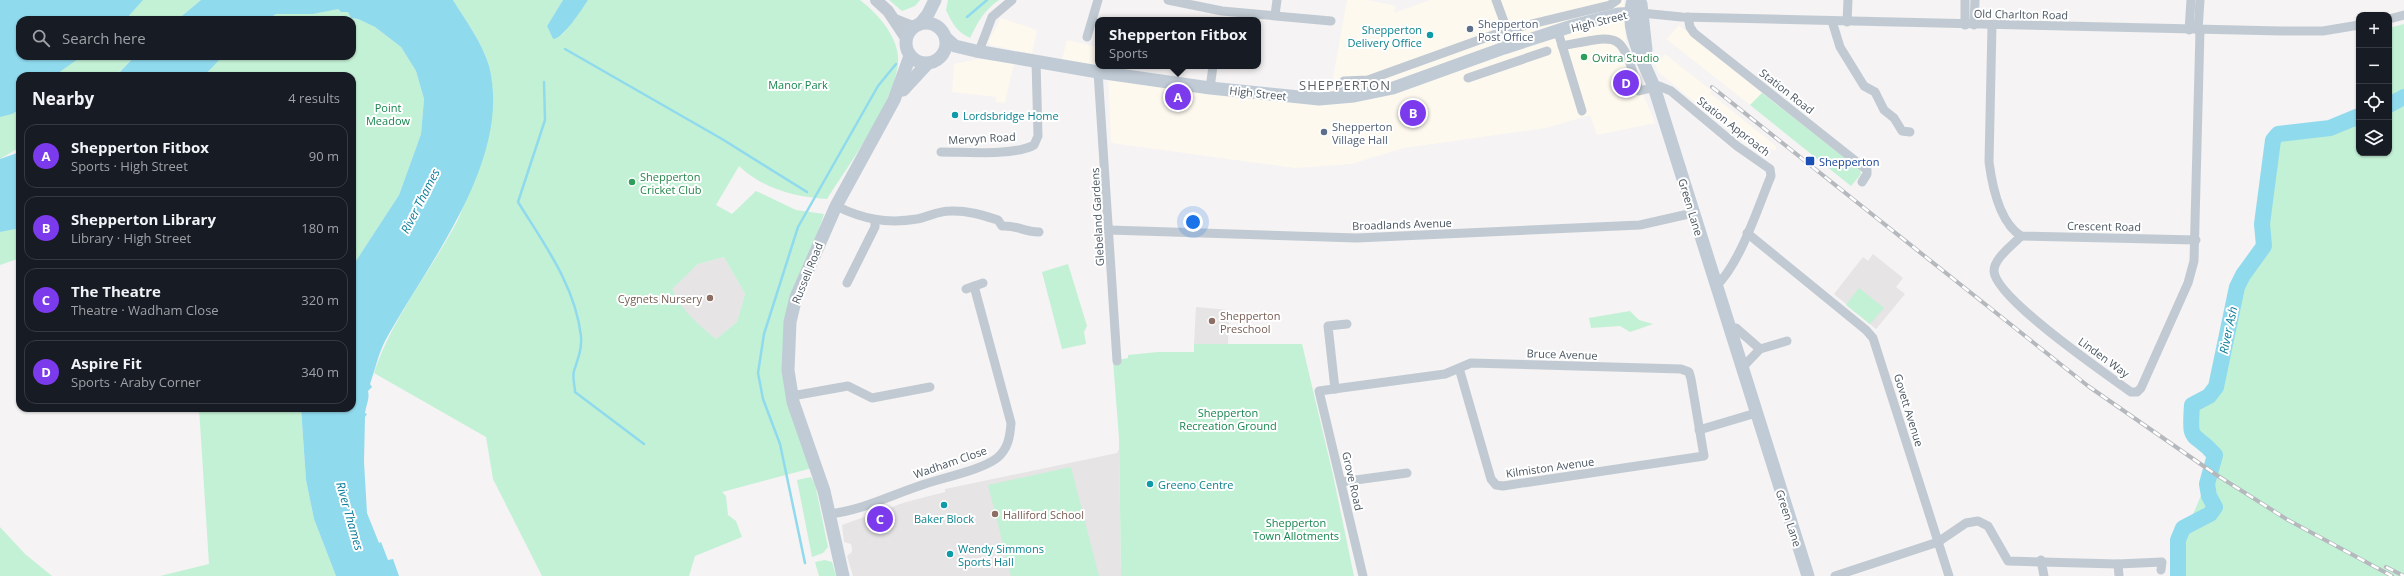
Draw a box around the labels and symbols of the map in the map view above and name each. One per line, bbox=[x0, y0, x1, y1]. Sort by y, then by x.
street label: Old Charlton Road bbox=[1974, 6, 2068, 22]
street label: High Street bbox=[1569, 7, 1629, 35]
place label: Shepperton Post Office bbox=[1478, 16, 1538, 44]
place label: Shepperton Delivery Office bbox=[1348, 22, 1422, 50]
marker: Shepperton Post Office bbox=[1465, 24, 1475, 34]
marker: Shepperton Delivery Office bbox=[1425, 30, 1435, 40]
place label: Ovitra Studio bbox=[1592, 50, 1659, 65]
marker: Ovitra Studio bbox=[1579, 52, 1589, 62]
street label: Station Road bbox=[1757, 65, 1817, 117]
pin: D bbox=[1613, 68, 1639, 98]
district label: SHEPPERTON bbox=[1299, 76, 1391, 94]
park label: Manor Park bbox=[768, 77, 828, 92]
pin: A bbox=[1165, 82, 1191, 112]
street label: High Street bbox=[1229, 83, 1287, 103]
street label: Station Approach bbox=[1694, 93, 1774, 159]
pin: B bbox=[1400, 98, 1426, 128]
park label: Point Meadow bbox=[366, 100, 410, 128]
place label: Lordsbridge Home bbox=[963, 108, 1059, 123]
marker: Lordsbridge Home bbox=[950, 110, 960, 120]
place label: Shepperton Village Hall bbox=[1332, 119, 1392, 147]
marker: Shepperton Village Hall bbox=[1319, 127, 1329, 137]
street label: Mervyn Road bbox=[948, 129, 1016, 147]
place label: Shepperton bbox=[1819, 154, 1879, 169]
marker: Shepperton bbox=[1804, 155, 1816, 167]
water label: River Thames bbox=[396, 166, 444, 236]
street label: Glebeland Gardens bbox=[1087, 167, 1107, 267]
place label: Shepperton Cricket Club bbox=[640, 169, 702, 197]
street label: Green Lane bbox=[1675, 176, 1707, 238]
marker: Shepperton Cricket Club bbox=[627, 177, 637, 187]
your location bbox=[1183, 212, 1203, 232]
street label: Broadlands Avenue bbox=[1352, 215, 1452, 233]
street label: Crescent Road bbox=[2067, 218, 2141, 234]
street label: Russell Road bbox=[788, 240, 826, 306]
place label: Cygnets Nursery bbox=[618, 291, 702, 306]
marker: Cygnets Nursery bbox=[705, 293, 715, 303]
water label: River Ash bbox=[2215, 305, 2241, 355]
place label: Shepperton Preschool bbox=[1220, 308, 1280, 336]
marker: Shepperton Preschool bbox=[1207, 316, 1217, 326]
street label: Linden Way bbox=[2075, 333, 2133, 381]
street label: Bruce Avenue bbox=[1526, 345, 1598, 363]
street label: Govett Avenue bbox=[1891, 372, 1927, 448]
park label: Shepperton Recreation Ground bbox=[1179, 405, 1277, 433]
street label: Wadham Close bbox=[911, 442, 989, 482]
street label: Grove Road bbox=[1339, 450, 1367, 512]
street label: Kilmiston Avenue bbox=[1505, 453, 1595, 481]
place label: Greeno Centre bbox=[1158, 477, 1234, 492]
marker: Greeno Centre bbox=[1145, 479, 1155, 489]
water label: River Thames bbox=[332, 480, 368, 552]
street label: Green Lane bbox=[1773, 488, 1805, 548]
marker: Baker Block bbox=[939, 500, 949, 510]
pin: C bbox=[867, 504, 893, 534]
place label: Halliford School bbox=[1003, 507, 1084, 522]
marker: Halliford School bbox=[990, 509, 1000, 519]
place label: Baker Block bbox=[914, 511, 974, 526]
park label: Shepperton Town Allotments bbox=[1253, 515, 1339, 543]
place label: Wendy Simmons Sports Hall bbox=[958, 541, 1044, 569]
marker: Wendy Simmons Sports Hall bbox=[945, 549, 955, 559]

